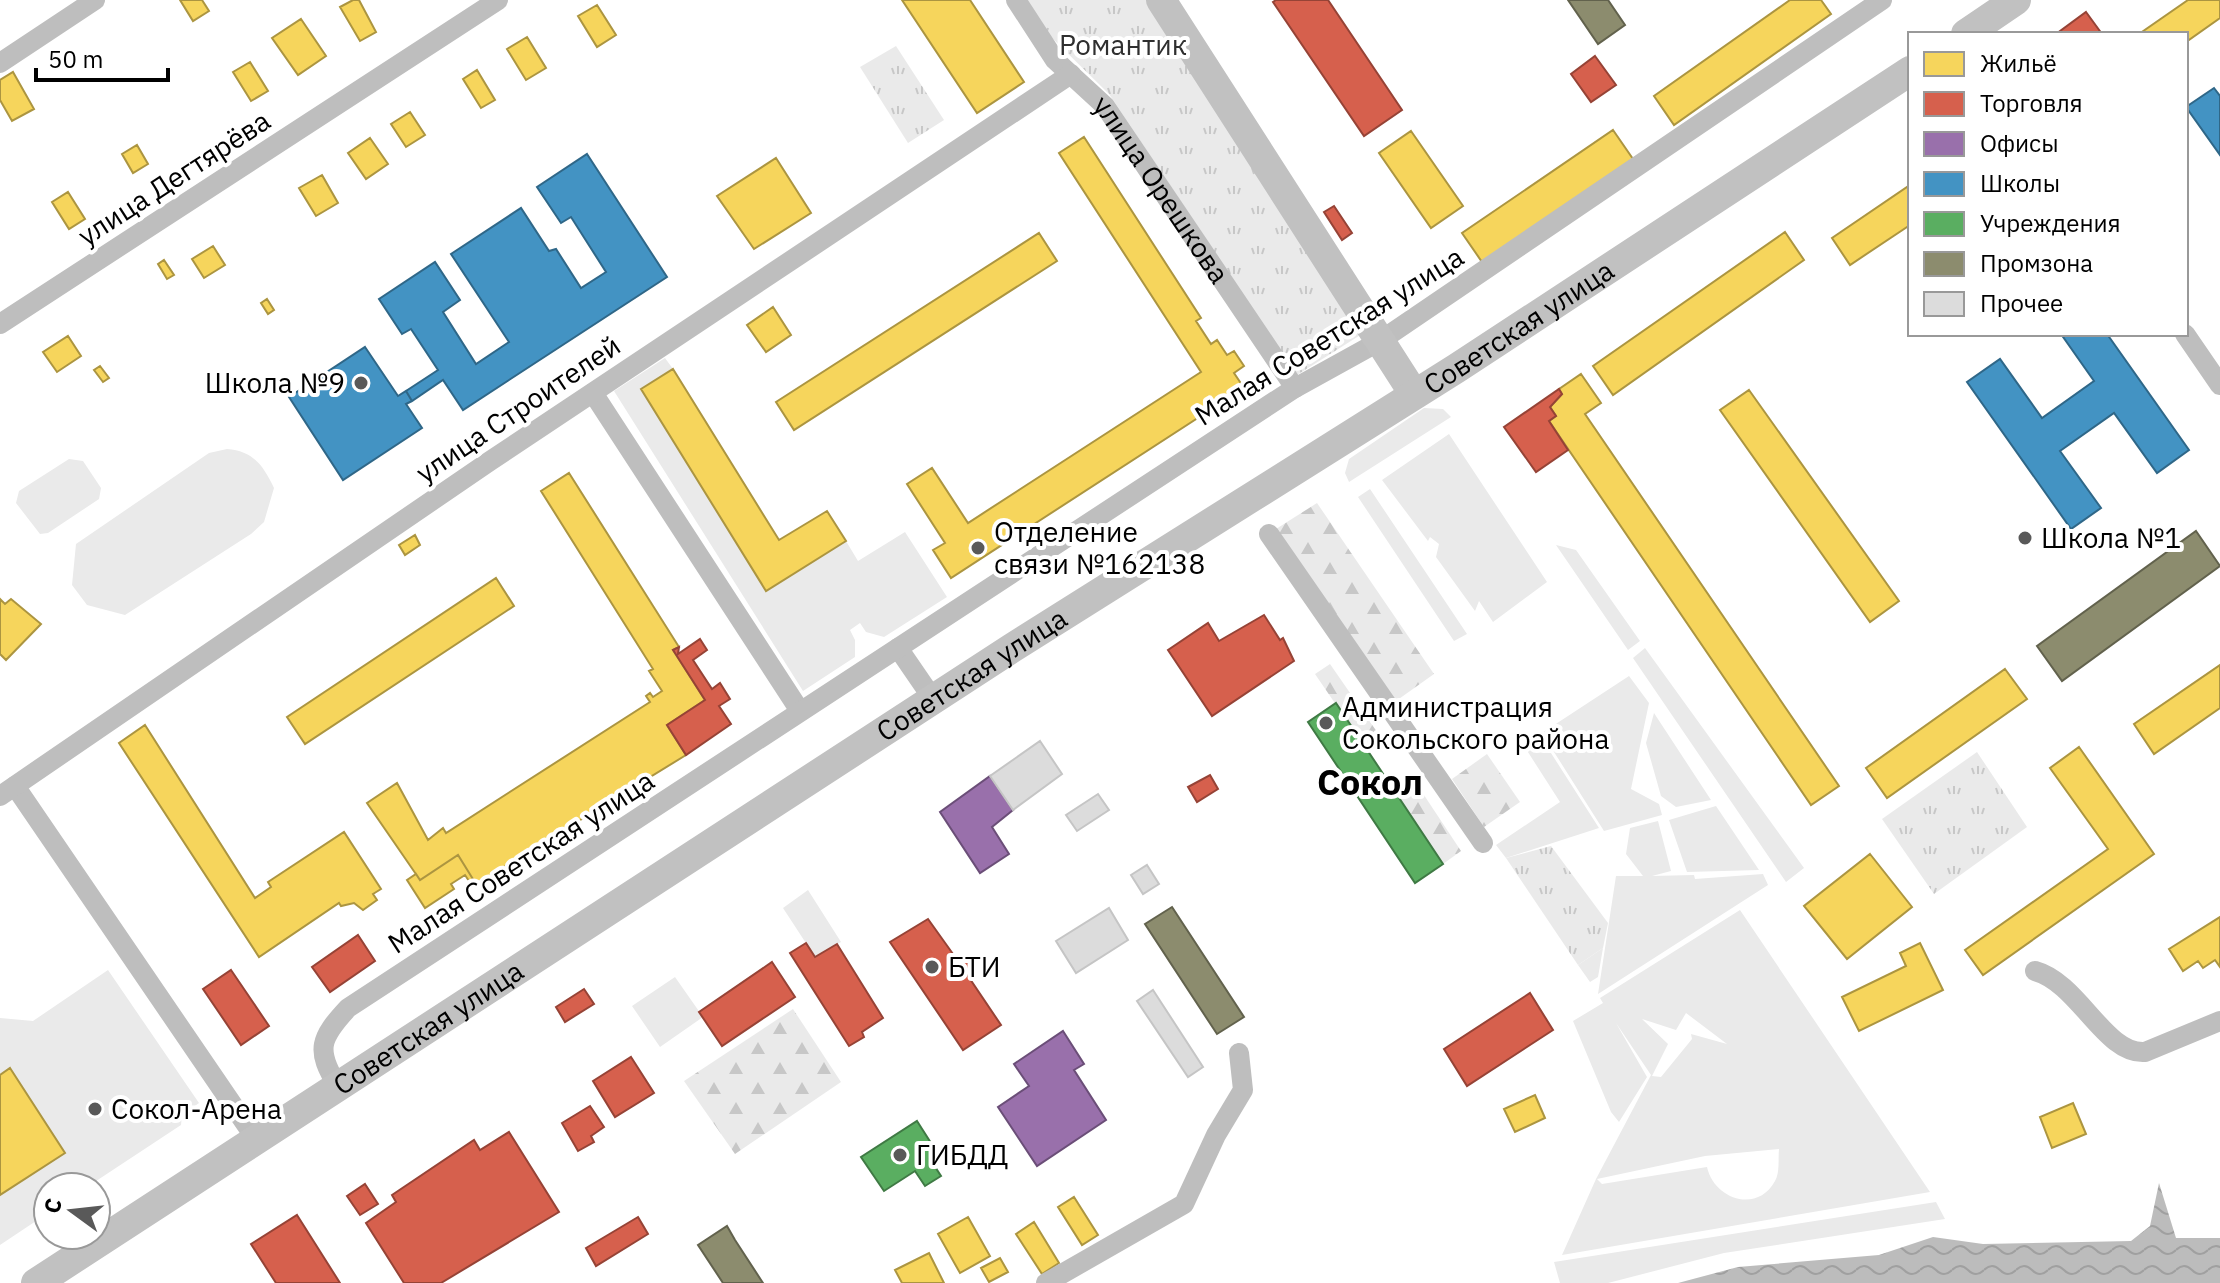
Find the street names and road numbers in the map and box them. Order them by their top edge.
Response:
street label: улица Орешкова [1086,86,1238,290]
street label: улица Дегтярёва [70,102,277,254]
street label: Малая Советская улица [1187,238,1470,433]
street label: Советская улица [1416,251,1621,402]
street label: улица Строителей [408,326,627,491]
street label: Советская улица [869,599,1074,749]
street label: Малая Советская улица [381,762,661,962]
street label: Советская улица [326,952,530,1103]

